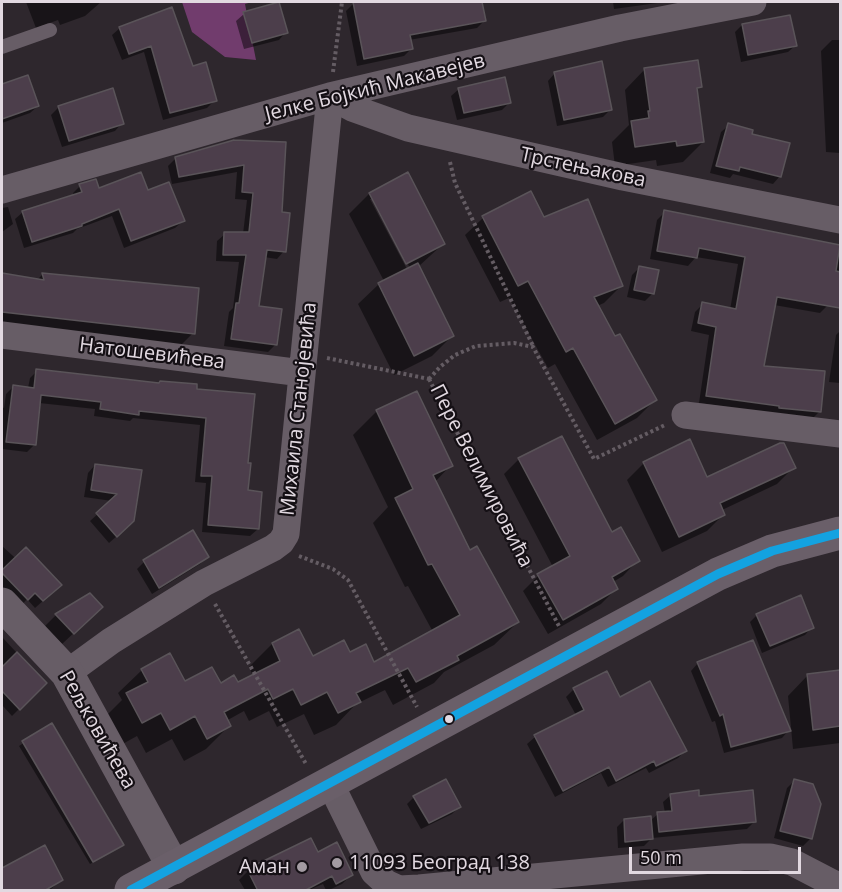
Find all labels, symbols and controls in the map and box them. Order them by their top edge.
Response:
street label: Јелке Бојкић Макавејев [263,49,487,127]
street label: Трстењакова [518,143,648,193]
street label: Михаила Станојевића [276,301,322,517]
street label: Натошевићева [78,333,226,375]
street label: Пере Велимировића [424,381,538,571]
street label: Рељковићева [53,667,141,793]
unlabelled marker [443,713,455,725]
scale bar [632,835,804,873]
text: 50 m [640,845,682,869]
place label: 11093 Београд 138 [349,851,530,875]
place label: Аман [239,855,290,879]
marker: 11093 Београд 138 [330,856,344,870]
marker: Аман [295,860,309,874]

